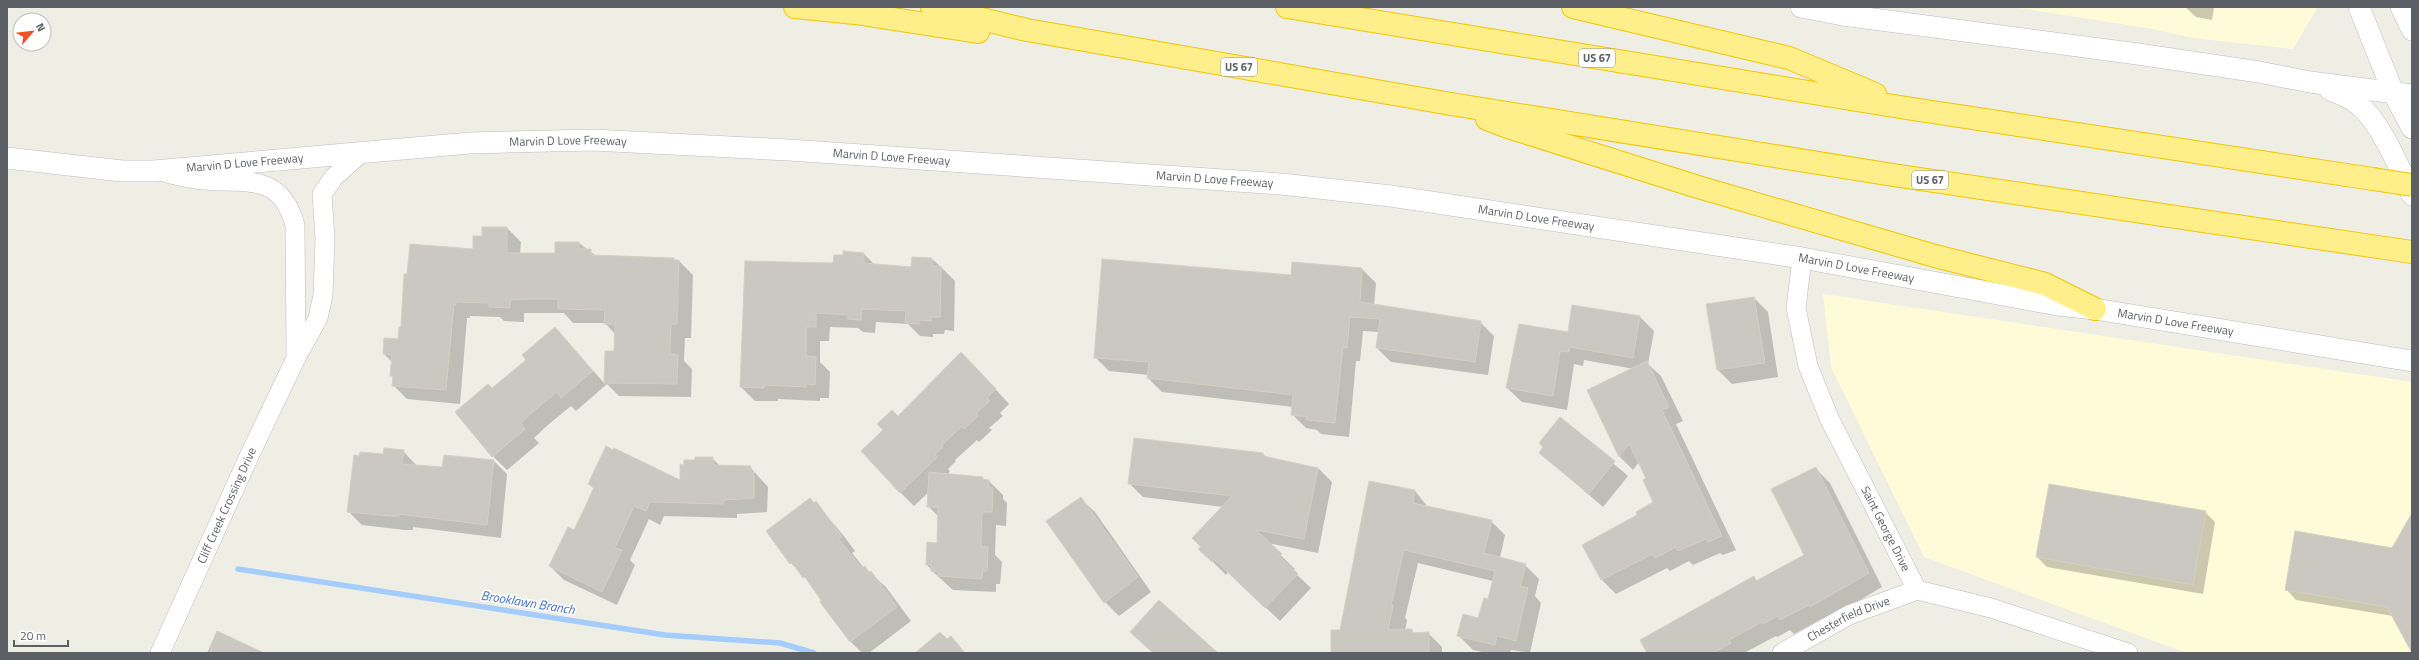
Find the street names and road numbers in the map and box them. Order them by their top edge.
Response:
road number: US 67 [1579,49,1615,67]
road number: US 67 [1221,58,1257,76]
street label: Marvin D Love Freeway [509,130,627,151]
street label: Marvin D Love Freeway [832,143,951,170]
street label: Marvin D Love Freeway [186,148,304,177]
street label: Marvin D Love Freeway [1155,165,1274,192]
road number: US 67 [1912,171,1948,189]
street label: Marvin D Love Freeway [1477,199,1596,236]
street label: Marvin D Love Freeway [1797,248,1916,287]
street label: Marvin D Love Freeway [2116,303,2235,341]
street label: Cliff Creek Crossing Drive [192,444,261,566]
street label: Saint George Drive [1856,483,1916,574]
street label: Chesterfield Drive [1803,591,1892,646]

